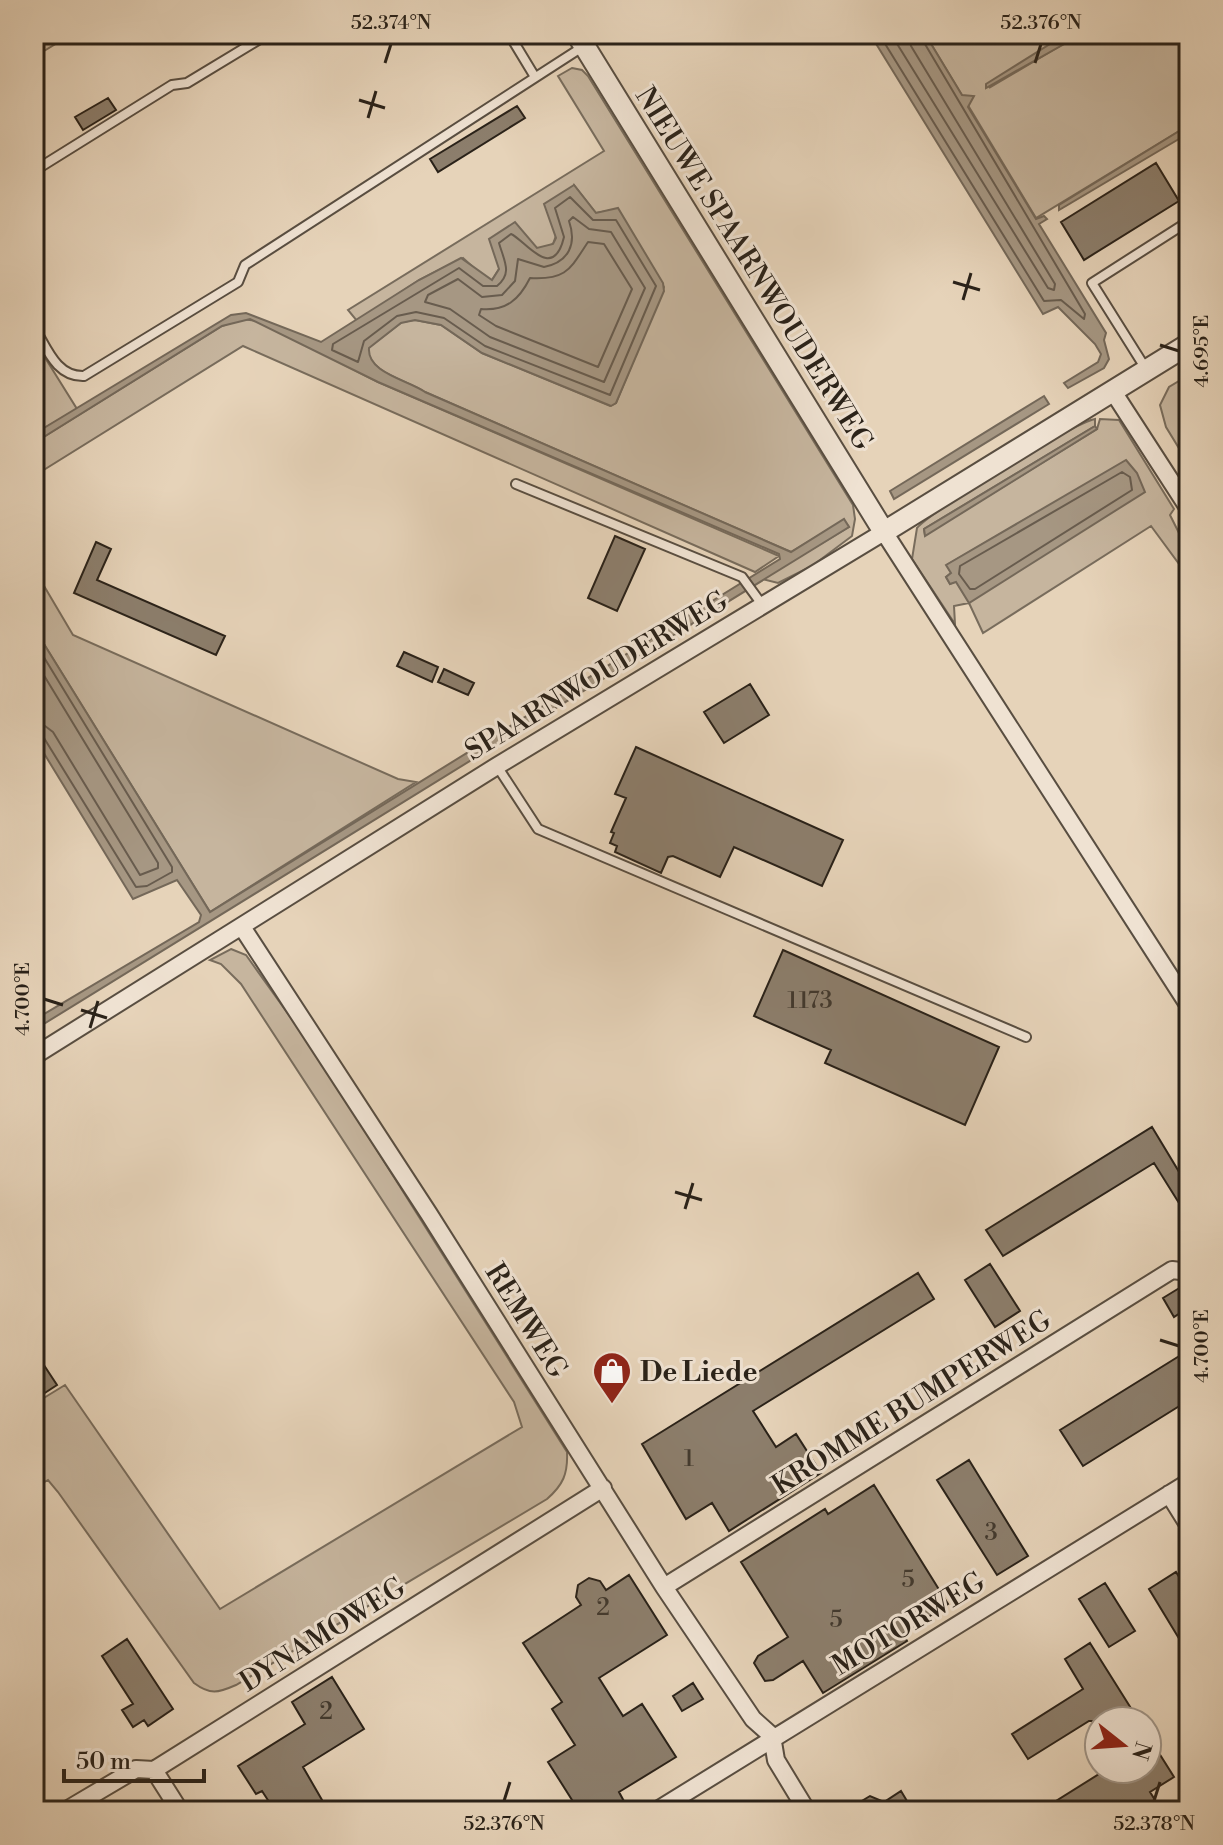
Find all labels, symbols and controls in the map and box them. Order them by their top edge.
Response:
text: 52.374°N [351,11,431,36]
text: 52.376°N [1000,11,1082,36]
street label: NIEUWE SPAARNWOUDERWEG [627,81,881,457]
text: 4.695°E [1190,315,1215,387]
street label: SPAARNWOUDERWEG [459,584,735,769]
text: 4.700°E [11,962,36,1036]
house number: 1173 [787,986,833,1016]
street label: REMWEG [477,1257,575,1385]
street label: KROMME BUMPERWEG [766,1303,1058,1504]
text: 4.700°E [1190,1309,1215,1383]
shop icon: De Liede [591,1350,633,1405]
place label: De Liede [640,1355,758,1390]
house number: 1 [684,1444,695,1474]
house number: 3 [984,1518,998,1548]
street label: MOTORWEG [826,1565,992,1684]
house number: 5 [901,1565,915,1595]
street label: DYNAMOWEG [233,1570,413,1700]
house number: 2 [596,1593,610,1623]
house number: 5 [829,1605,843,1635]
house number: 2 [319,1697,333,1727]
north arrow [1083,1705,1163,1785]
scale bar [64,1733,204,1783]
text: N [1125,1738,1156,1763]
text: 50 m [76,1747,131,1777]
text: 52.376°N [463,1812,545,1837]
text: 52.378°N [1113,1812,1195,1837]

